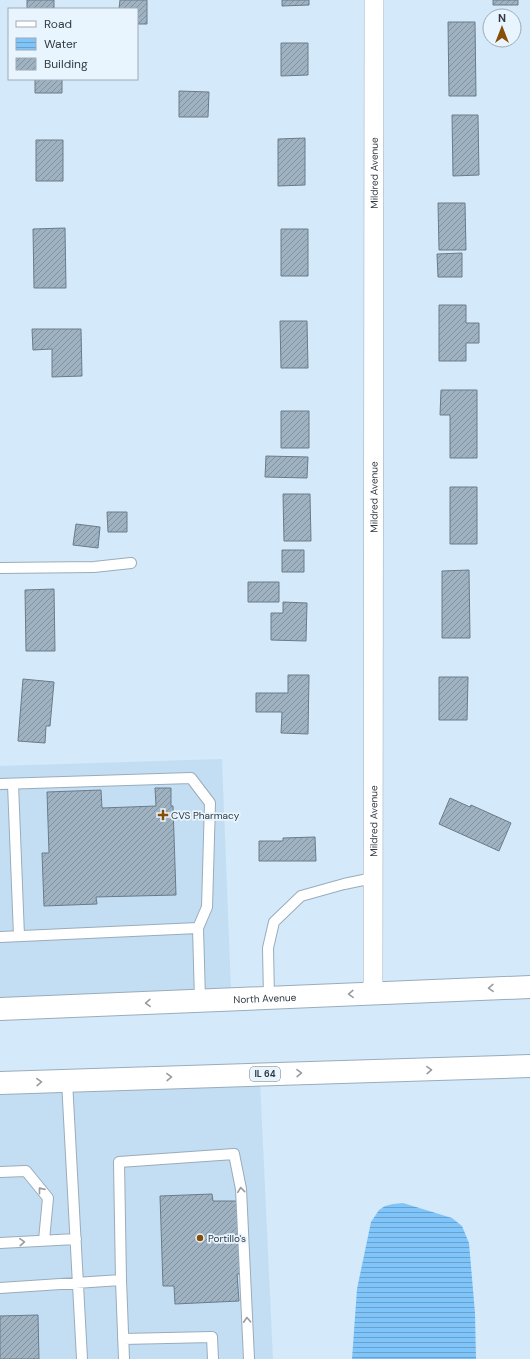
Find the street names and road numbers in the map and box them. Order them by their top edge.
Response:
street label: Mildred Avenue [368,137,381,209]
street label: Mildred Avenue [367,461,381,533]
street label: Mildred Avenue [367,785,380,857]
street label: North Avenue [233,991,297,1006]
road number: IL 64 [250,1067,280,1081]

